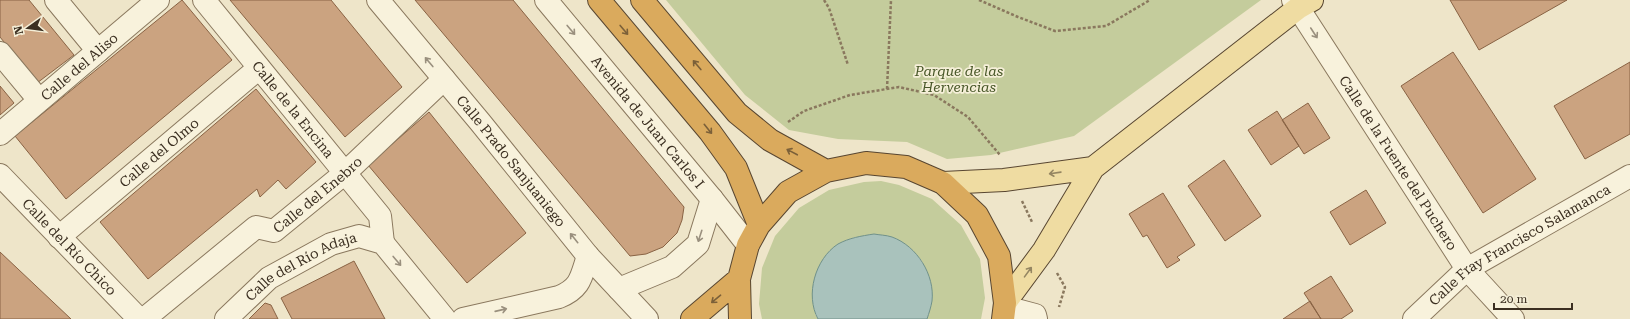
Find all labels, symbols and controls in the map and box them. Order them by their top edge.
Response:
north arrow [8,8,48,48]
text: N [11,24,26,36]
one-way arrow [619,24,628,35]
one-way arrow [567,25,576,35]
one-way arrow [1311,27,1319,39]
street label: Calle del Aliso [38,30,121,104]
street label: Avenida de Juan Carlos I [588,53,708,191]
one-way arrow [425,57,434,67]
street label: Calle de la Encina [249,58,337,161]
one-way arrow [693,60,702,70]
park label: Parque de las Hervencias [914,63,1004,95]
street label: Calle de la Fuente del Puchero [1336,73,1461,253]
street label: Calle Prado Sanjuaniego [453,92,569,230]
street label: Calle del Olmo [116,114,202,190]
one-way arrow [703,124,712,135]
one-way arrow [786,148,798,155]
street label: Calle del Enebro [270,153,365,236]
one-way arrow [1048,169,1061,177]
street label: Calle Fray Francisco Salamanca [1426,181,1613,309]
street label: Calle del Río Chico [19,195,120,299]
street label: Calle del Río Adaja [242,229,359,304]
one-way arrow [696,230,704,242]
one-way arrow [570,233,578,244]
one-way arrow [393,256,402,266]
one-way arrow [1024,266,1032,277]
scale bar [1494,285,1572,311]
text: 20 m [1500,292,1527,306]
one-way arrow [710,294,721,303]
one-way arrow [494,306,507,314]

